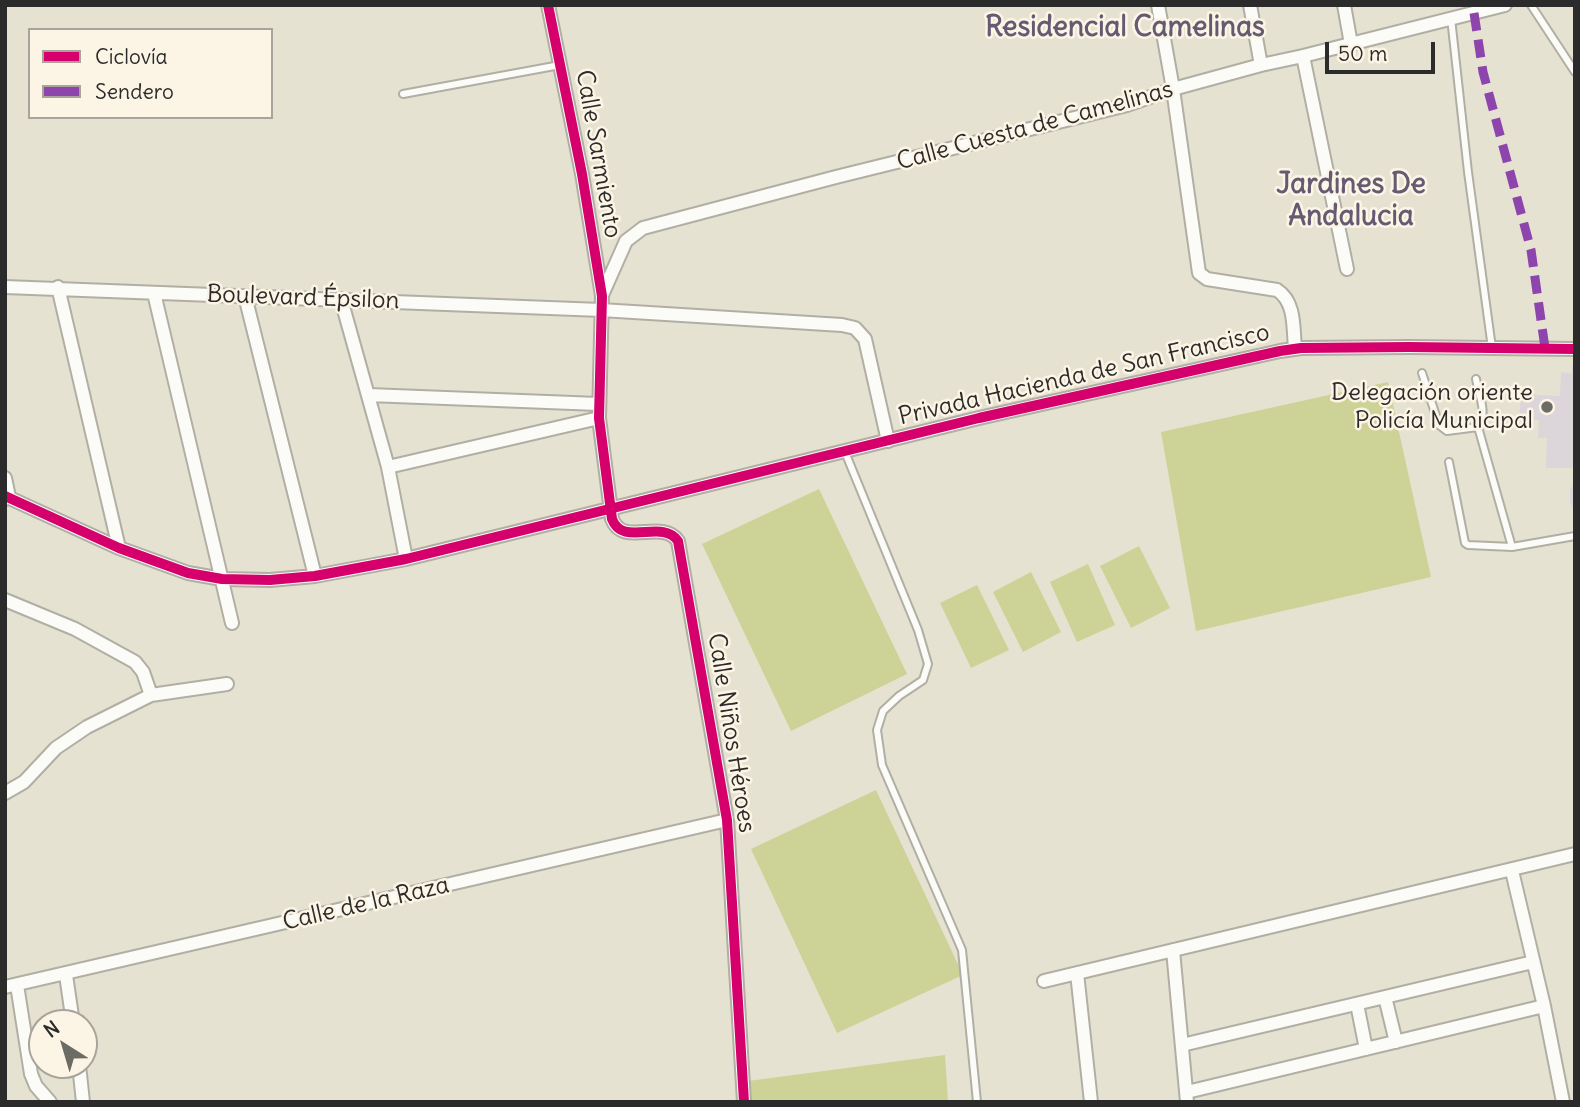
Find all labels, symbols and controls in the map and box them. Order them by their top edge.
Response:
district label: Residencial Camelinas [985,11,1265,45]
legend [28,28,273,119]
scale bar [1328,28,1438,72]
text: 50 m [1338,40,1387,67]
text: Ciclovía [95,43,168,70]
street label: Calle Sarmiento [569,68,627,240]
street label: Calle Cuesta de Camelinas [894,75,1176,177]
text: Sendero [95,78,174,105]
district label: Jardines De Andalucia [1276,168,1426,234]
street label: Boulevard Épsilon [206,280,400,316]
street label: Privada Hacienda de San Francisco [896,318,1272,432]
place label: Delegación oriente Policía Municipal [1331,379,1533,435]
marker: Delegación oriente Policía Municipal [1539,399,1555,415]
street label: Calle Niños Héroes [701,631,761,835]
street label: Calle de la Raza [280,871,452,937]
north arrow [28,1009,98,1079]
text: N [39,1015,64,1042]

